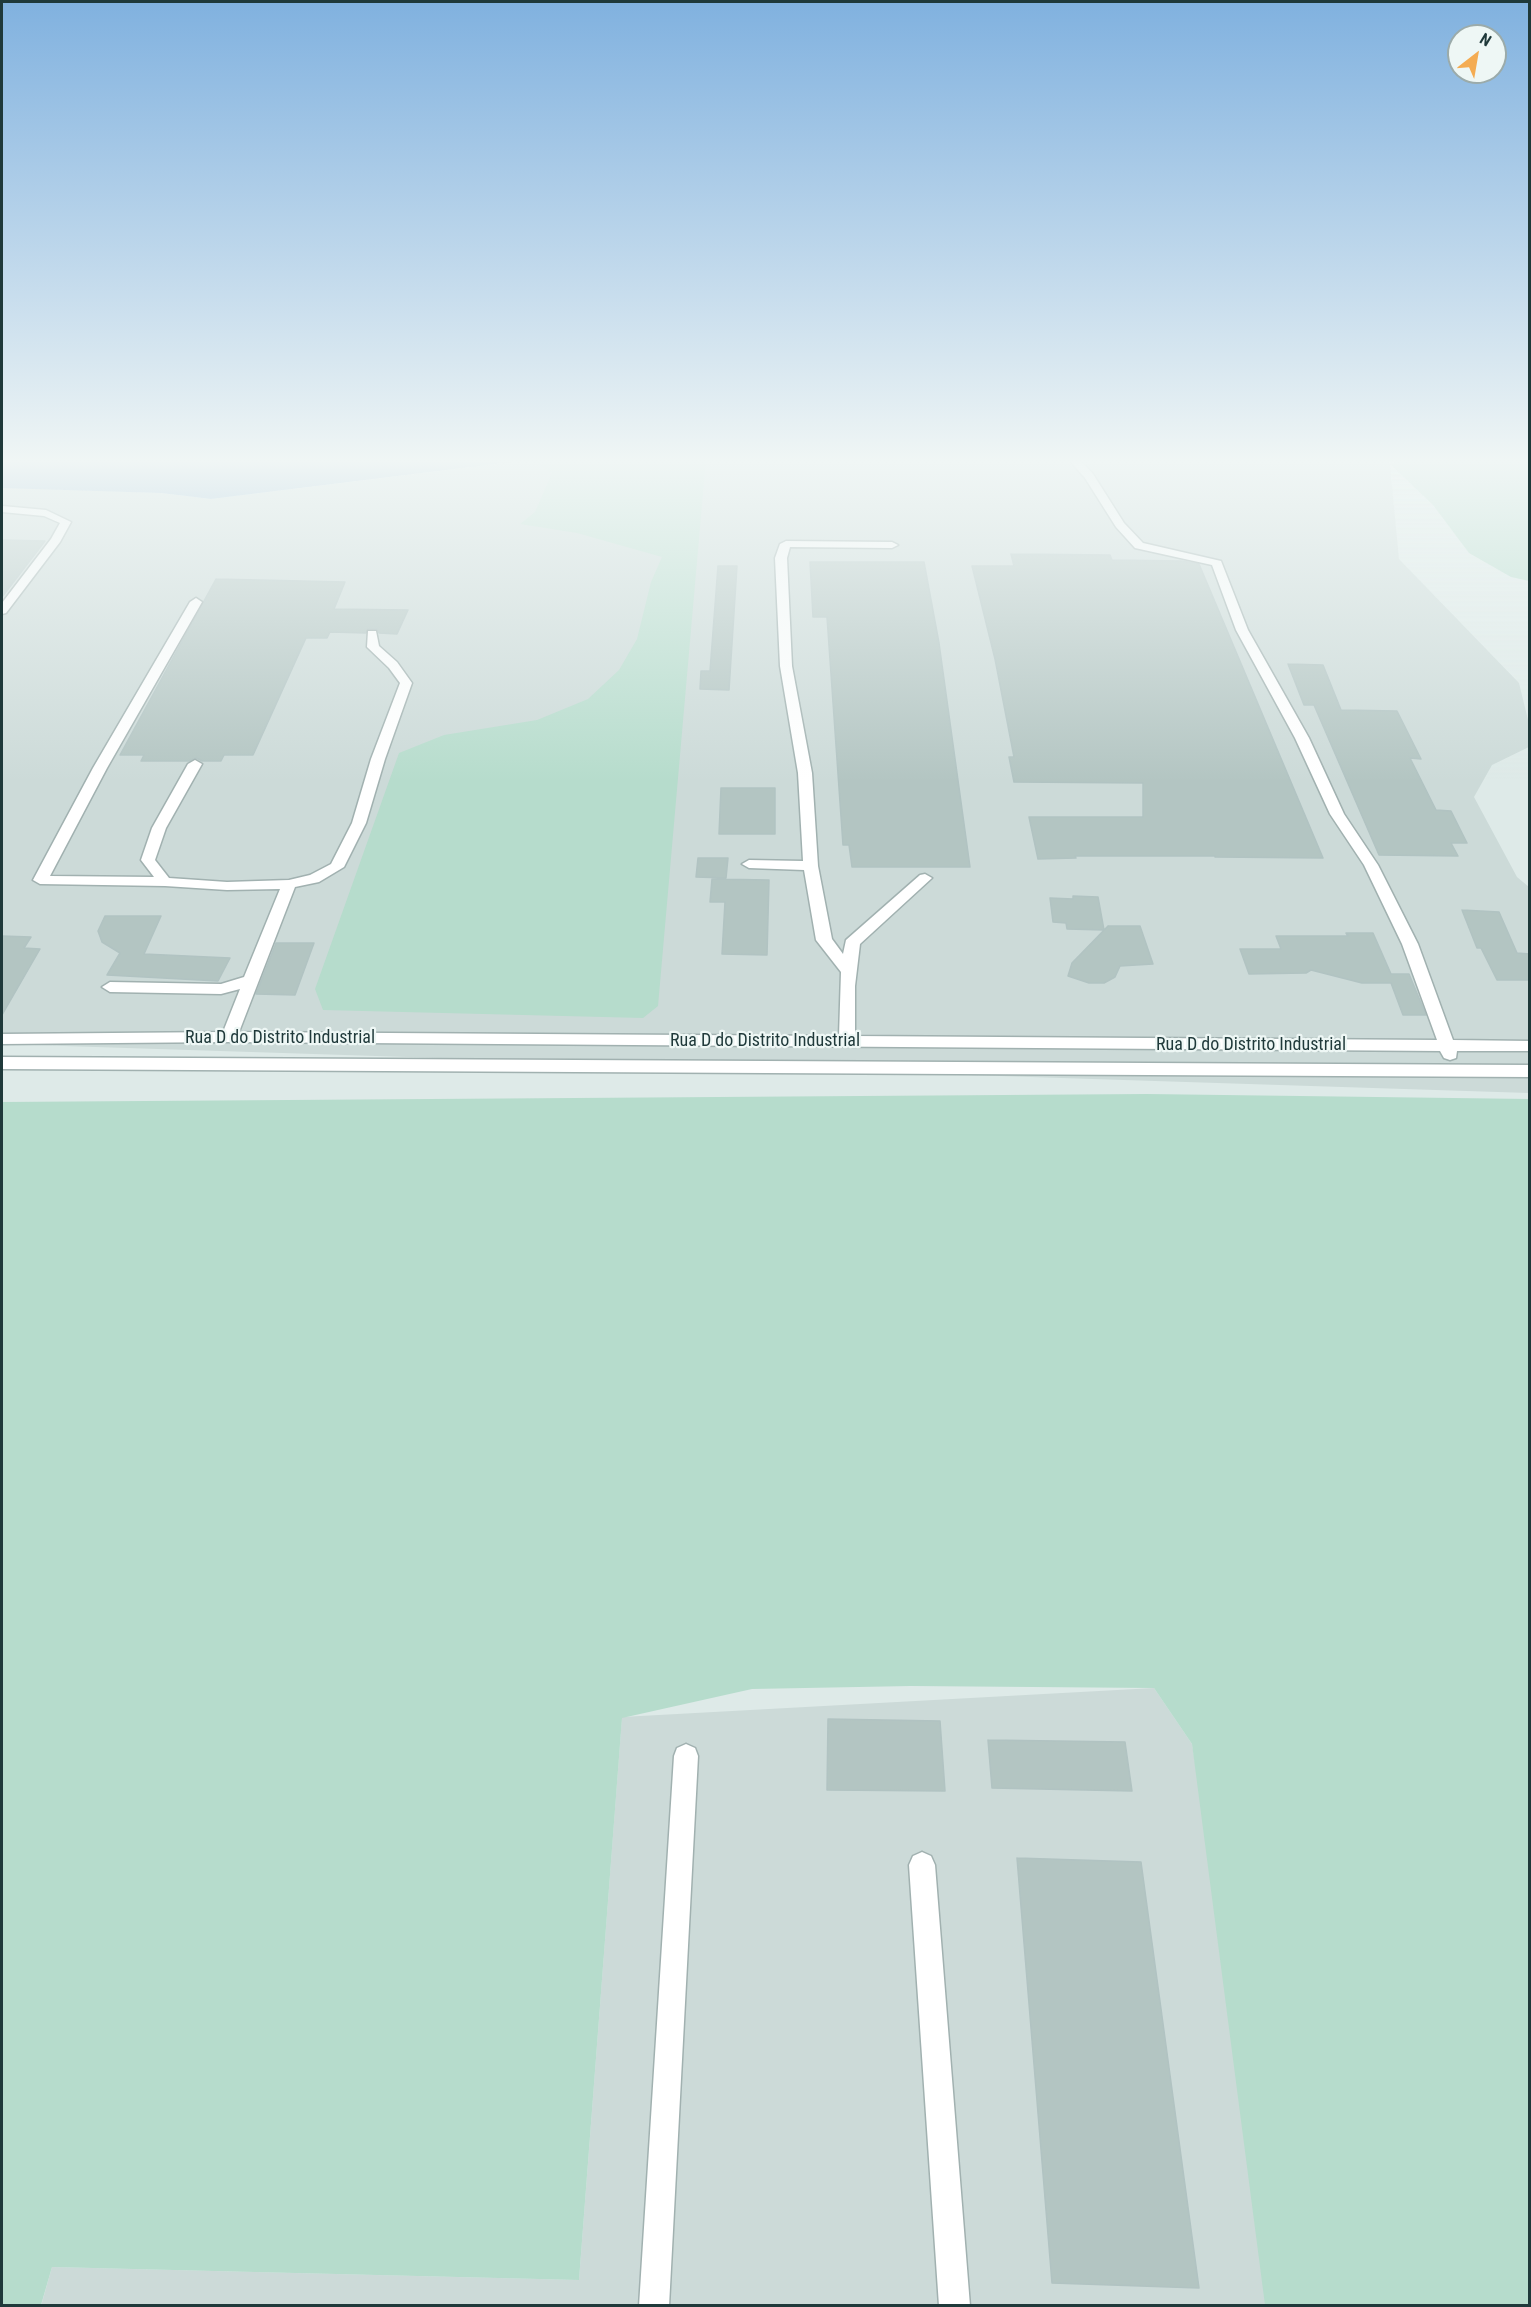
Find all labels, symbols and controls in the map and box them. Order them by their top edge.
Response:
north arrow [1447,24,1507,84]
text: N [1476,29,1495,51]
street label: Rua D do Distrito Industrial [185,1027,375,1049]
street label: Rua D do Distrito Industrial [670,1030,860,1052]
street label: Rua D do Distrito Industrial [1156,1034,1346,1056]

